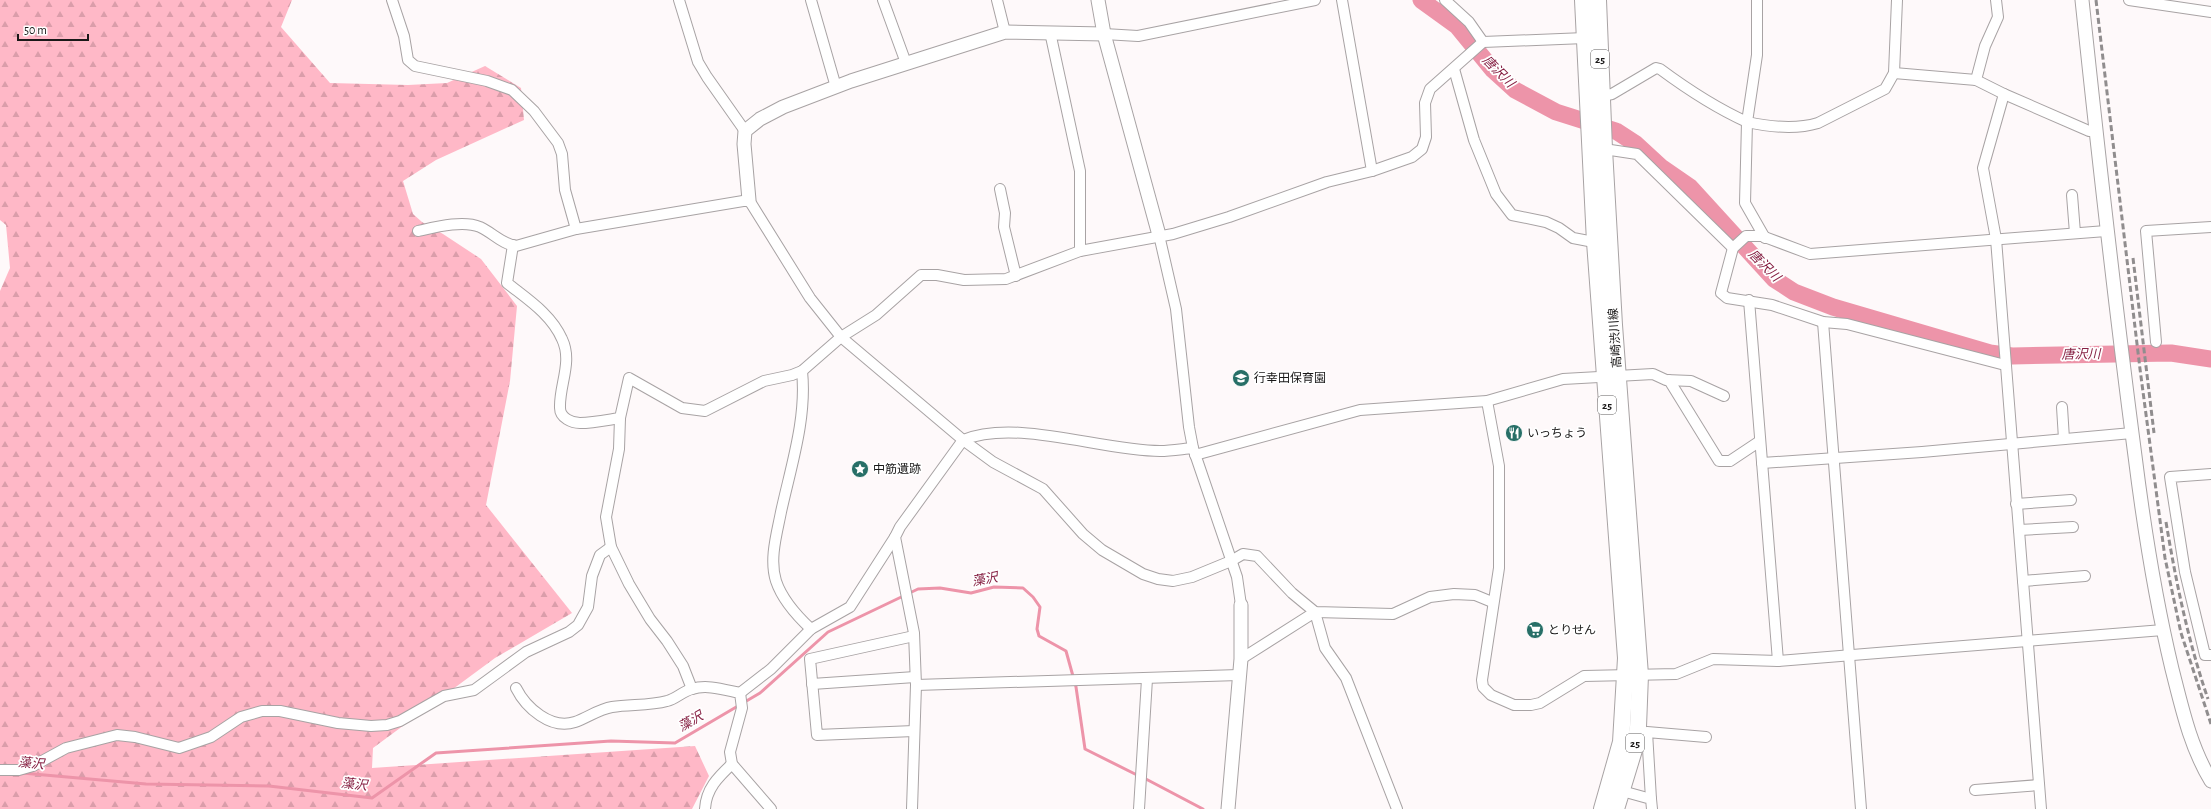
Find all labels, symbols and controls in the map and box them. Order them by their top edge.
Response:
scale bar [18,16,88,42]
text: 50 m [24,24,47,36]
road number: 25 [1591,50,1609,68]
water label: 唐沢川 [1480,53,1519,92]
water label: 唐沢川 [1746,247,1785,286]
street label: 高崎渋川線 [1606,308,1623,368]
water label: 唐沢川 [2061,347,2103,362]
school or university icon: 行幸田保育園 [1231,368,1251,388]
place label: 行幸田保育園 [1254,371,1326,384]
road number: 25 [1598,396,1616,414]
restaurant icon: いっちょう [1504,423,1524,443]
place label: いっちょう [1527,426,1587,439]
place icon: 中筋遺跡 [850,459,870,479]
place label: 中筋遺跡 [873,462,921,475]
water label: 藻沢 [971,570,1001,589]
supermarket icon: とりせん [1525,620,1545,640]
place label: とりせん [1548,623,1596,636]
water label: 藻沢 [676,708,707,734]
road number: 25 [1626,734,1644,752]
water label: 藻沢 [17,755,47,772]
water label: 藻沢 [340,776,370,793]

